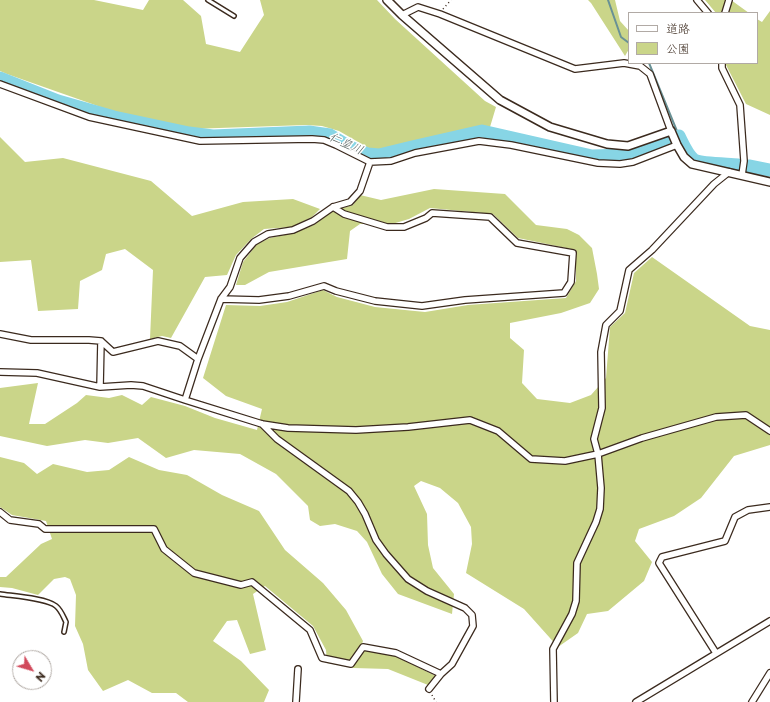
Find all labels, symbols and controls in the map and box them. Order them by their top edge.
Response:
legend [628,12,758,64]
text: 道路 [666,19,690,37]
text: 公園 [666,39,690,57]
water label: 仁皇川 [327,130,365,158]
north arrow [12,650,52,690]
text: N [32,668,50,686]

